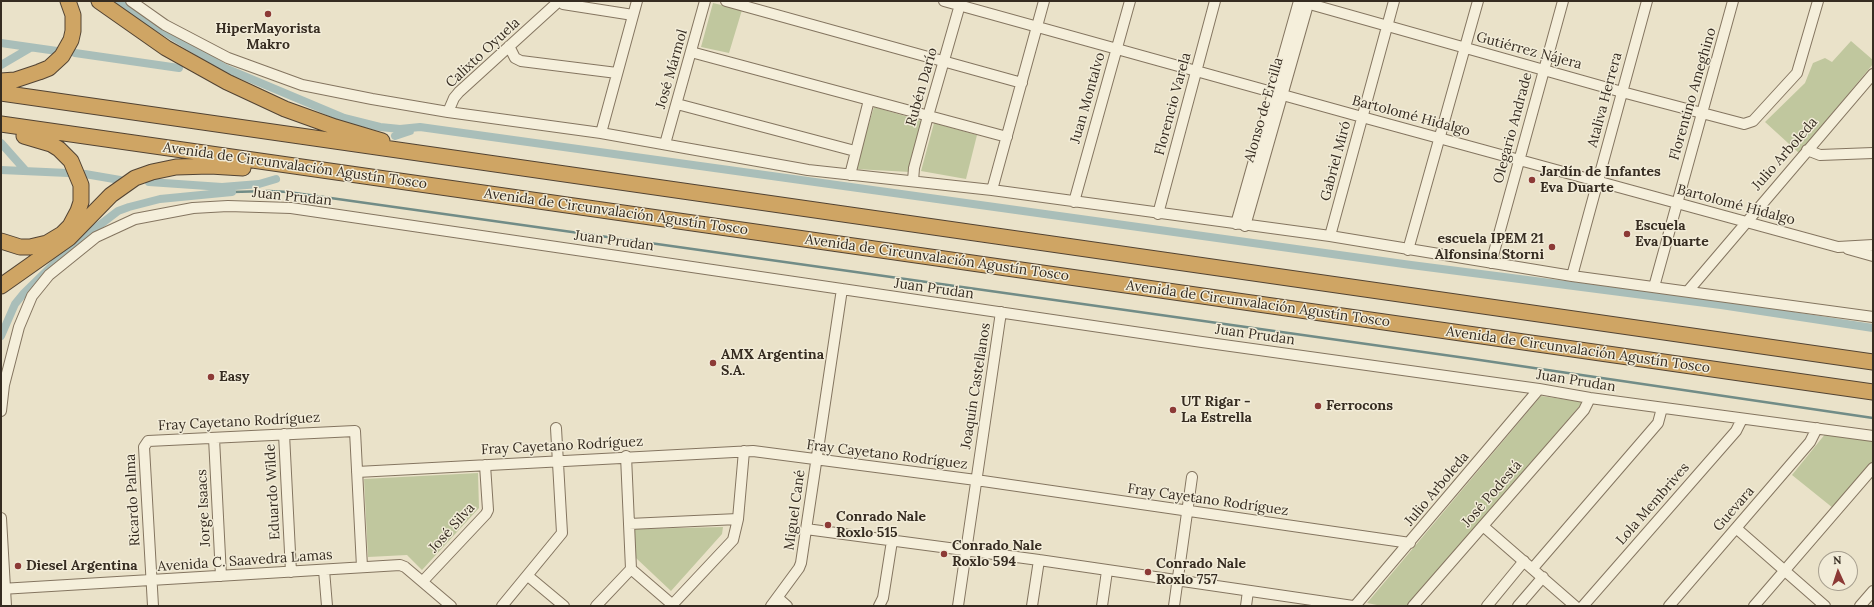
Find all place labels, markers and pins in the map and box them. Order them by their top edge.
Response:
marker: HiperMayorista Makro [263,9,273,19]
place label: HiperMayorista Makro [215,21,321,54]
place label: Jardín de Infantes Eva Duarte [1540,164,1661,196]
marker: Jardín de Infantes Eva Duarte [1527,175,1537,185]
place label: Escuela Eva Duarte [1635,218,1709,250]
marker: Escuela Eva Duarte [1622,229,1632,239]
place label: escuela IPEM 21 Alfonsina Storni [1435,231,1544,264]
marker: escuela IPEM 21 Alfonsina Storni [1547,242,1557,252]
place label: AMX Argentina S.A. [721,347,824,380]
marker: AMX Argentina S.A. [708,358,718,368]
place label: Easy [219,369,250,385]
marker: Easy [206,372,216,382]
place label: UT Rigar - La Estrella [1181,394,1252,426]
place label: Ferrocons [1326,398,1393,414]
marker: Ferrocons [1313,401,1323,411]
marker: UT Rigar - La Estrella [1168,405,1178,415]
place label: Conrado Nale Roxlo 515 [836,509,926,542]
marker: Conrado Nale Roxlo 515 [823,520,833,530]
place label: Conrado Nale Roxlo 594 [952,538,1042,570]
marker: Conrado Nale Roxlo 594 [939,549,949,559]
place label: Conrado Nale Roxlo 757 [1156,556,1246,588]
place label: Diesel Argentina [26,558,138,574]
marker: Diesel Argentina [13,561,23,571]
marker: Conrado Nale Roxlo 757 [1143,567,1153,577]

